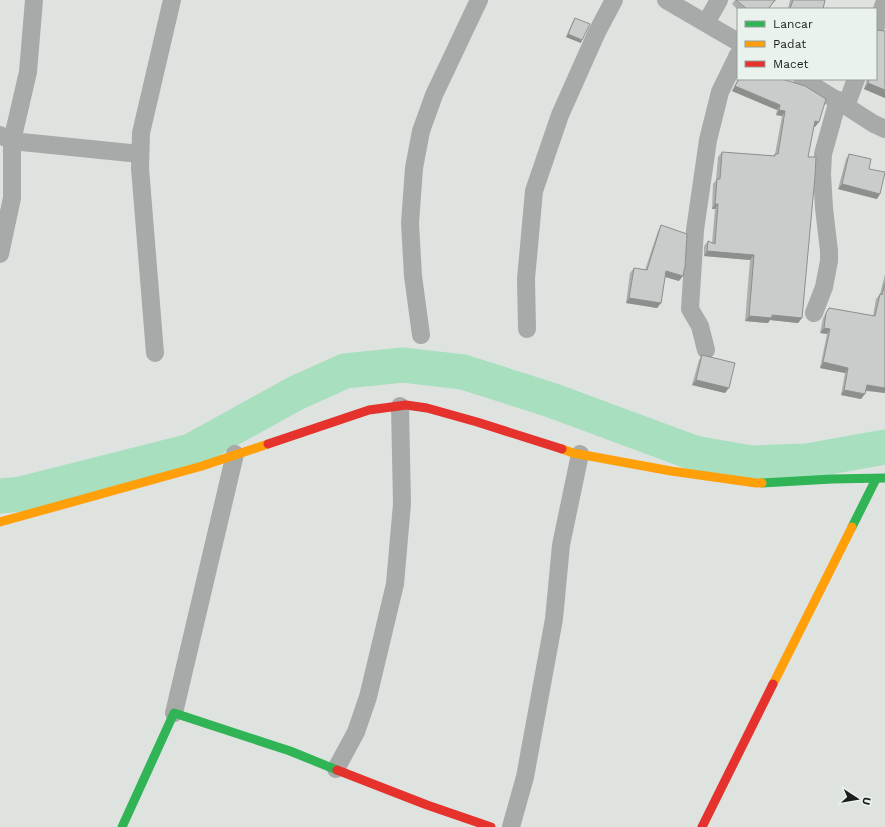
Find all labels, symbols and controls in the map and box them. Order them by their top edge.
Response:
legend [737,8,877,80]
text: Lancar [773,17,813,31]
text: Padat [773,37,806,51]
text: Macet [773,57,808,71]
north arrow [837,779,877,819]
text: U [859,796,873,806]

